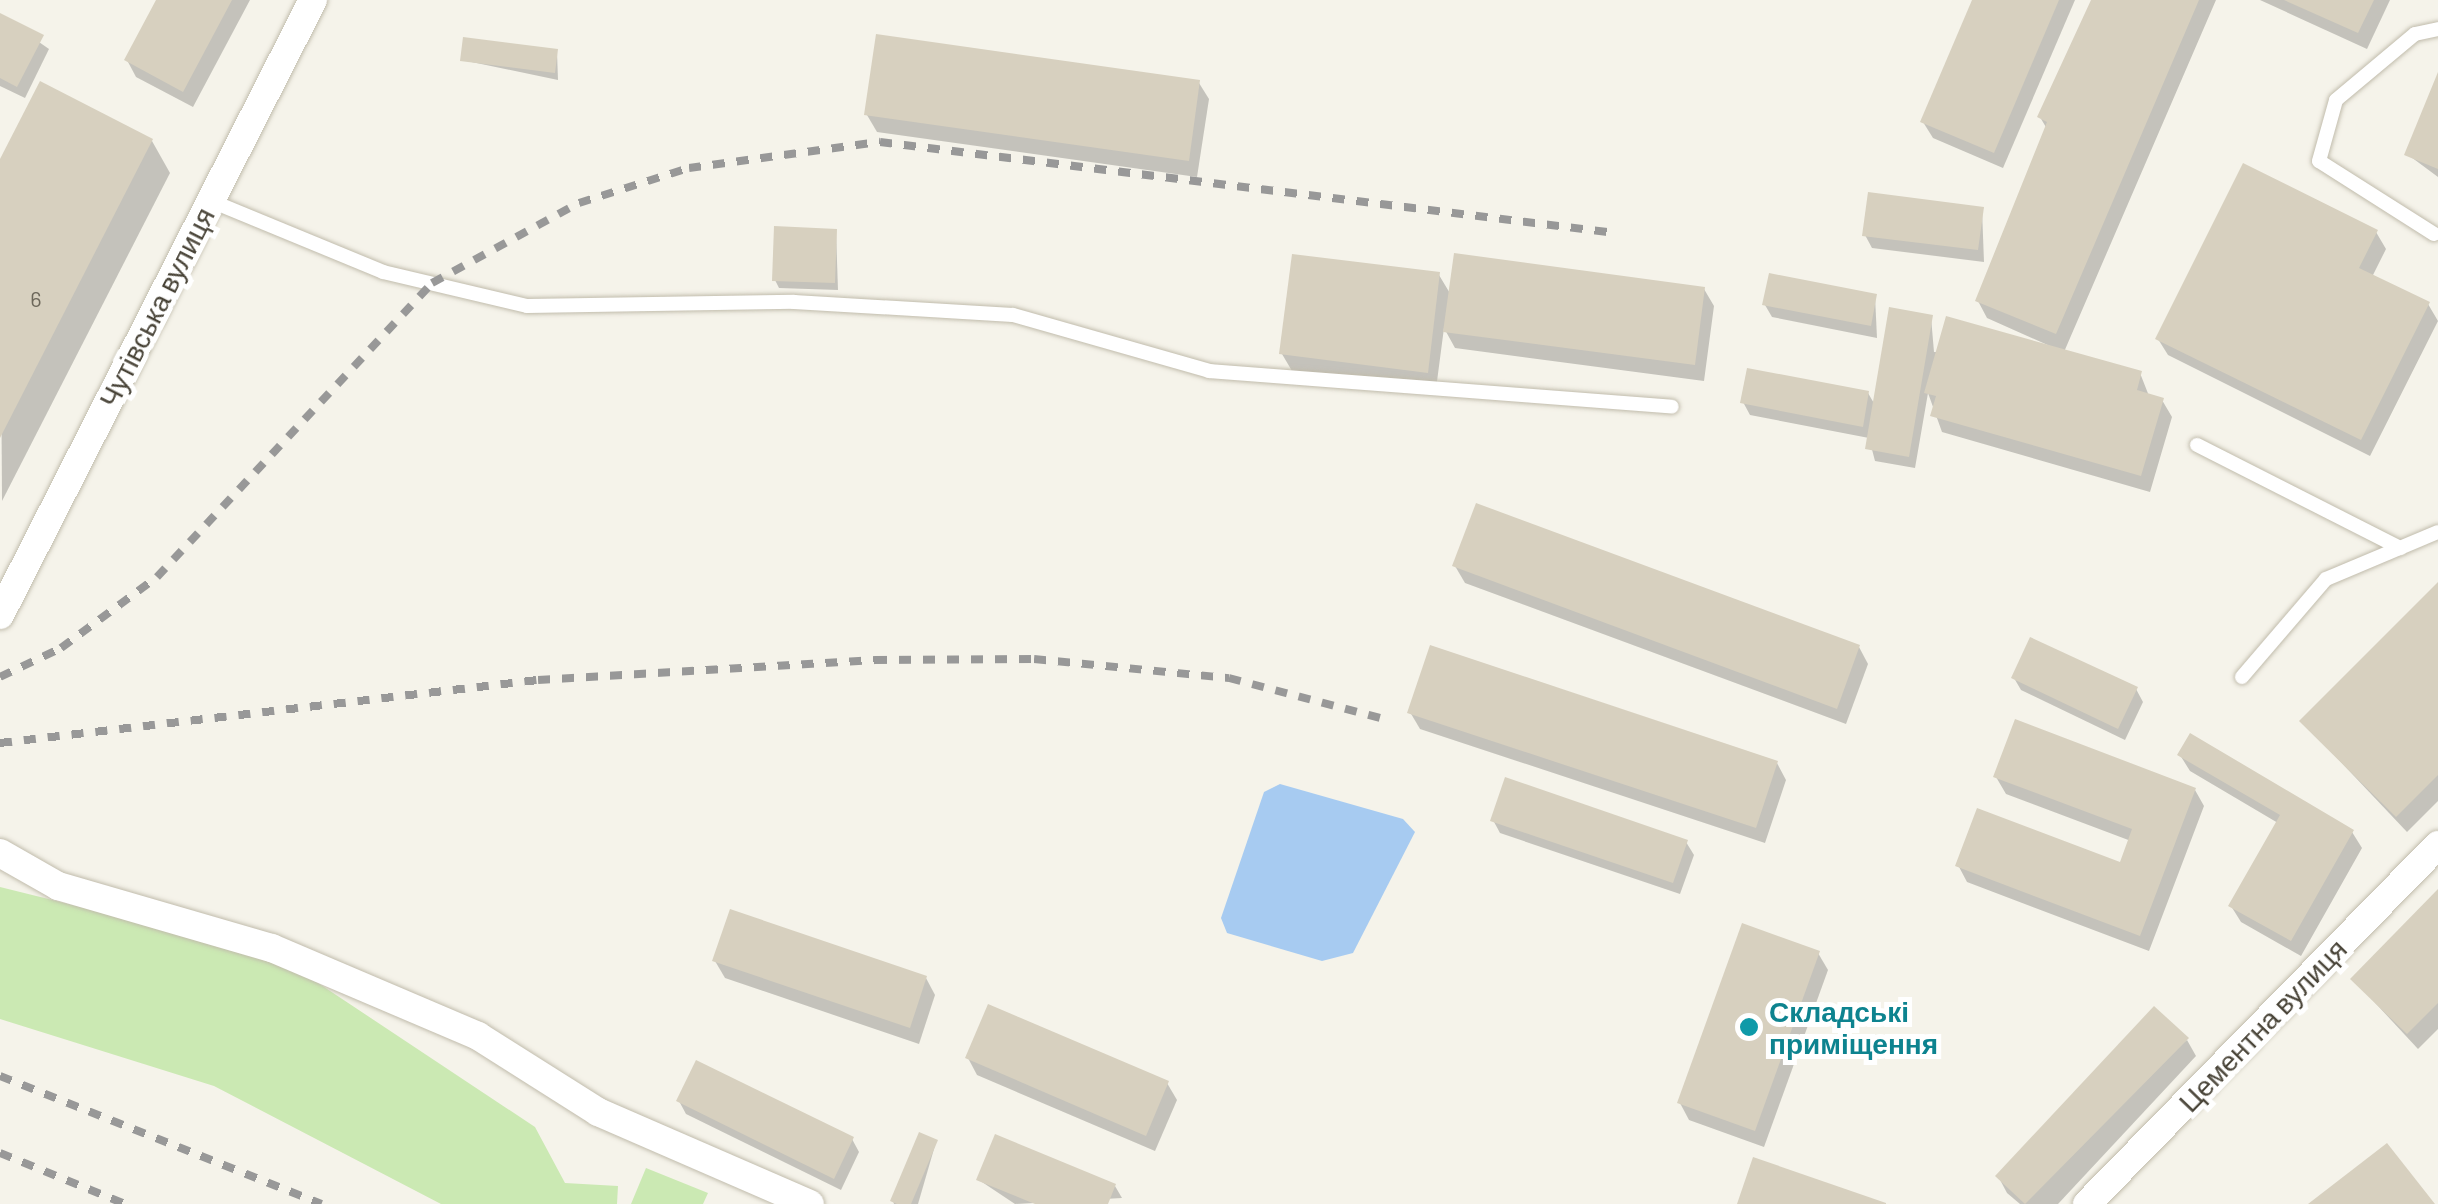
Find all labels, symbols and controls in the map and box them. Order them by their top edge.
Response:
street label: Чутівська вулиця [91,201,221,413]
house number: 6 [30,286,42,312]
street label: Цементна вулиця [2171,932,2353,1118]
place label: Складські приміщення [1769,994,1938,1060]
marker: Складські приміщення [1738,1016,1760,1038]

